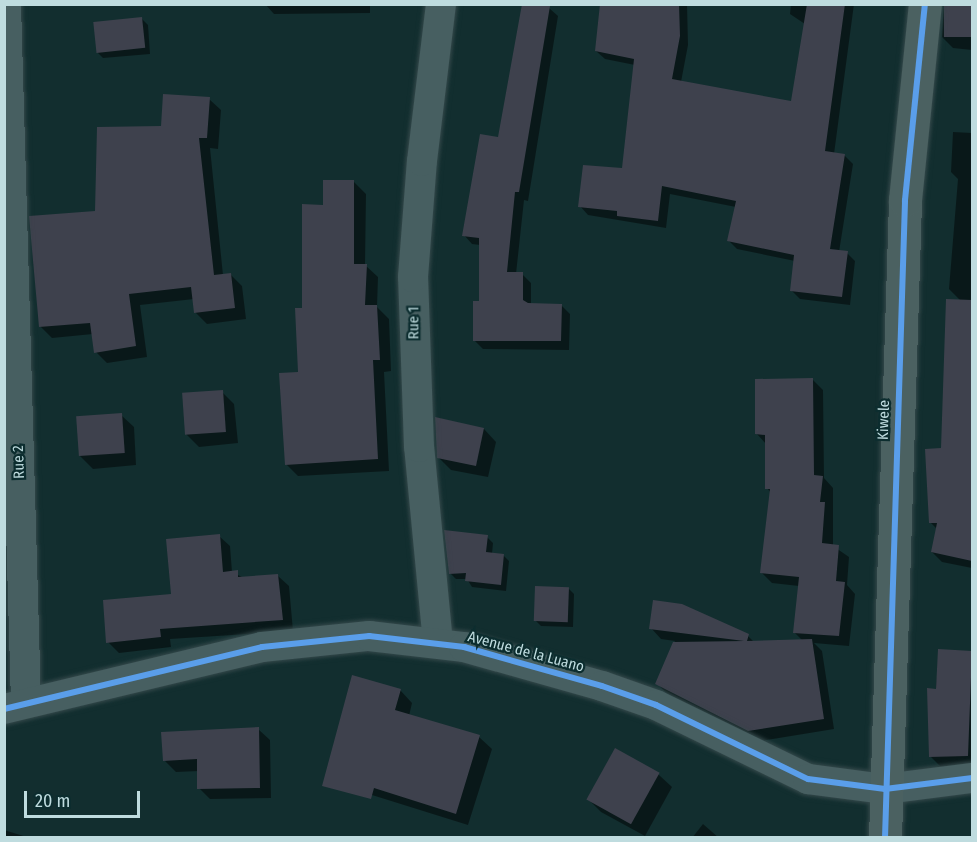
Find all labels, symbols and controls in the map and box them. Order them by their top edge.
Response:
street label: Rue 1 [405,307,423,339]
street label: Kiwele [874,400,894,440]
street label: Rue 2 [9,445,29,479]
street label: Avenue de la Luano [466,628,586,676]
scale bar [27,779,142,817]
text: 20 m [35,790,70,812]

